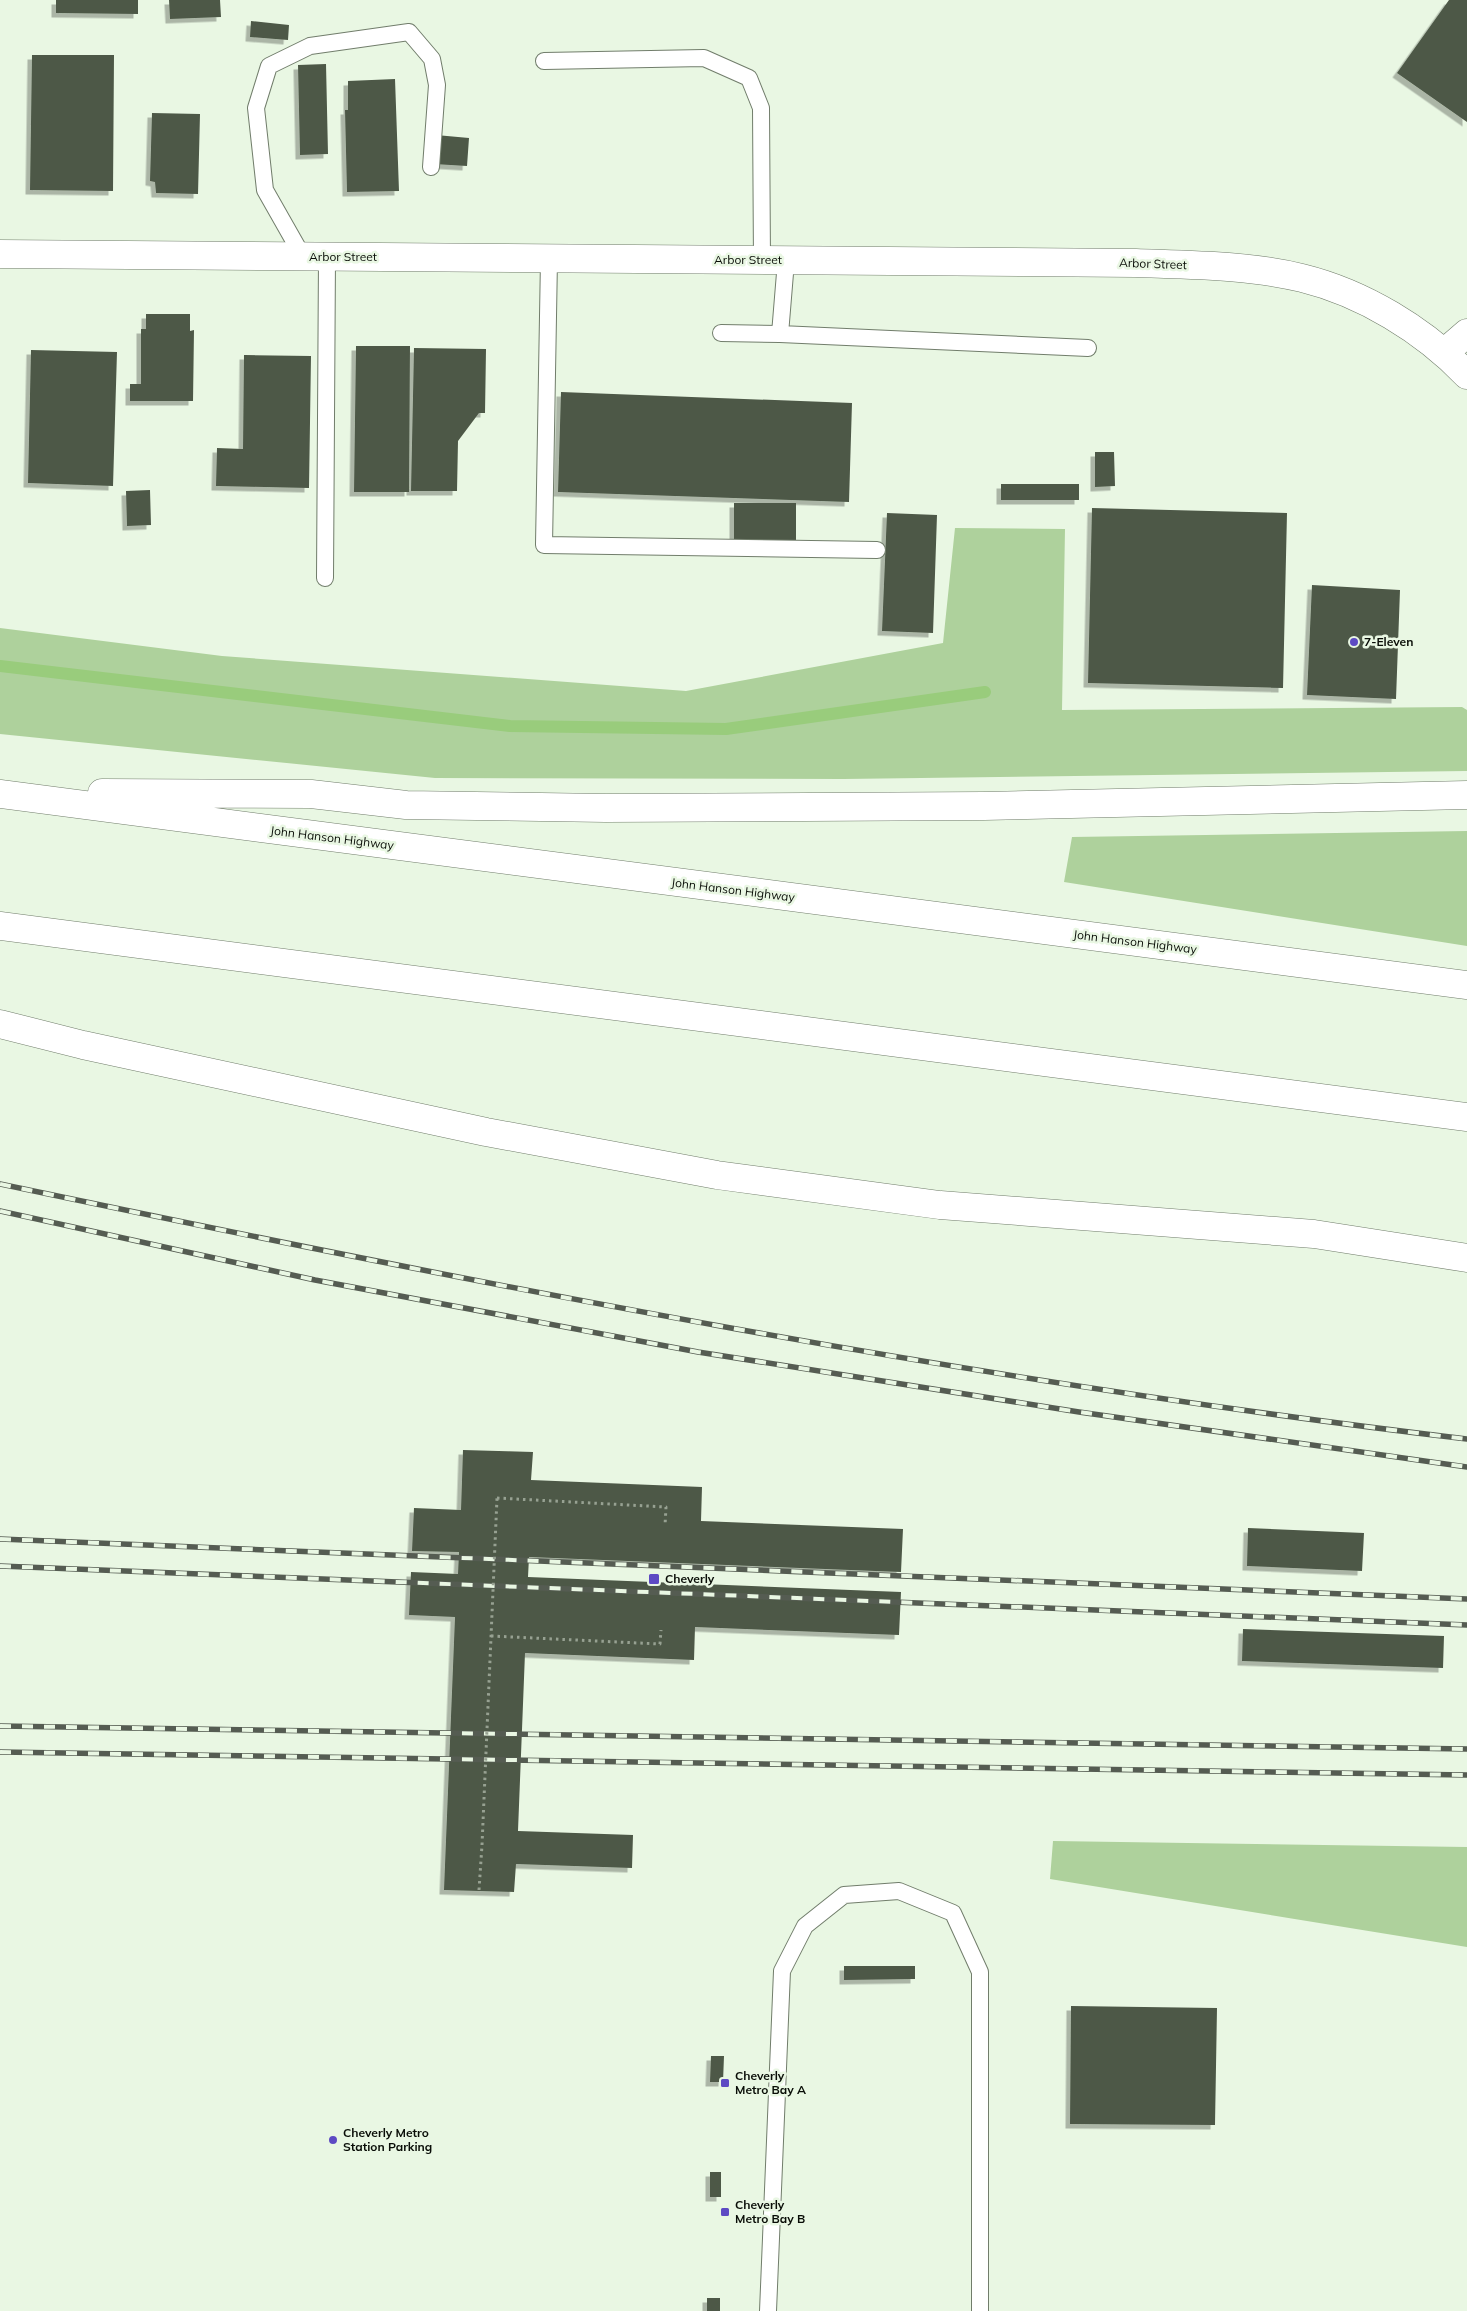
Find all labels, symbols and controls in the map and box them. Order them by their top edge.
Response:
street label: Arbor Street [309,249,377,264]
street label: Arbor Street [714,252,782,267]
street label: Arbor Street [1119,255,1187,272]
place label: 7-Eleven [1364,634,1413,649]
marker: 7-Eleven [1348,636,1360,648]
street label: John Hanson Highway [269,822,395,853]
street label: John Hanson Highway [670,874,796,905]
street label: John Hanson Highway [1072,926,1198,957]
place label: Cheverly [665,1571,715,1586]
marker: Cheverly [647,1572,661,1586]
place label: Cheverly Metro Bay A [735,2068,806,2097]
marker: Cheverly Metro Bay A [719,2077,731,2089]
place label: Cheverly Metro Station Parking [343,2125,432,2154]
marker: Cheverly Metro Station Parking [327,2134,339,2146]
place label: Cheverly Metro Bay B [735,2197,805,2226]
marker: Cheverly Metro Bay B [719,2206,731,2218]

